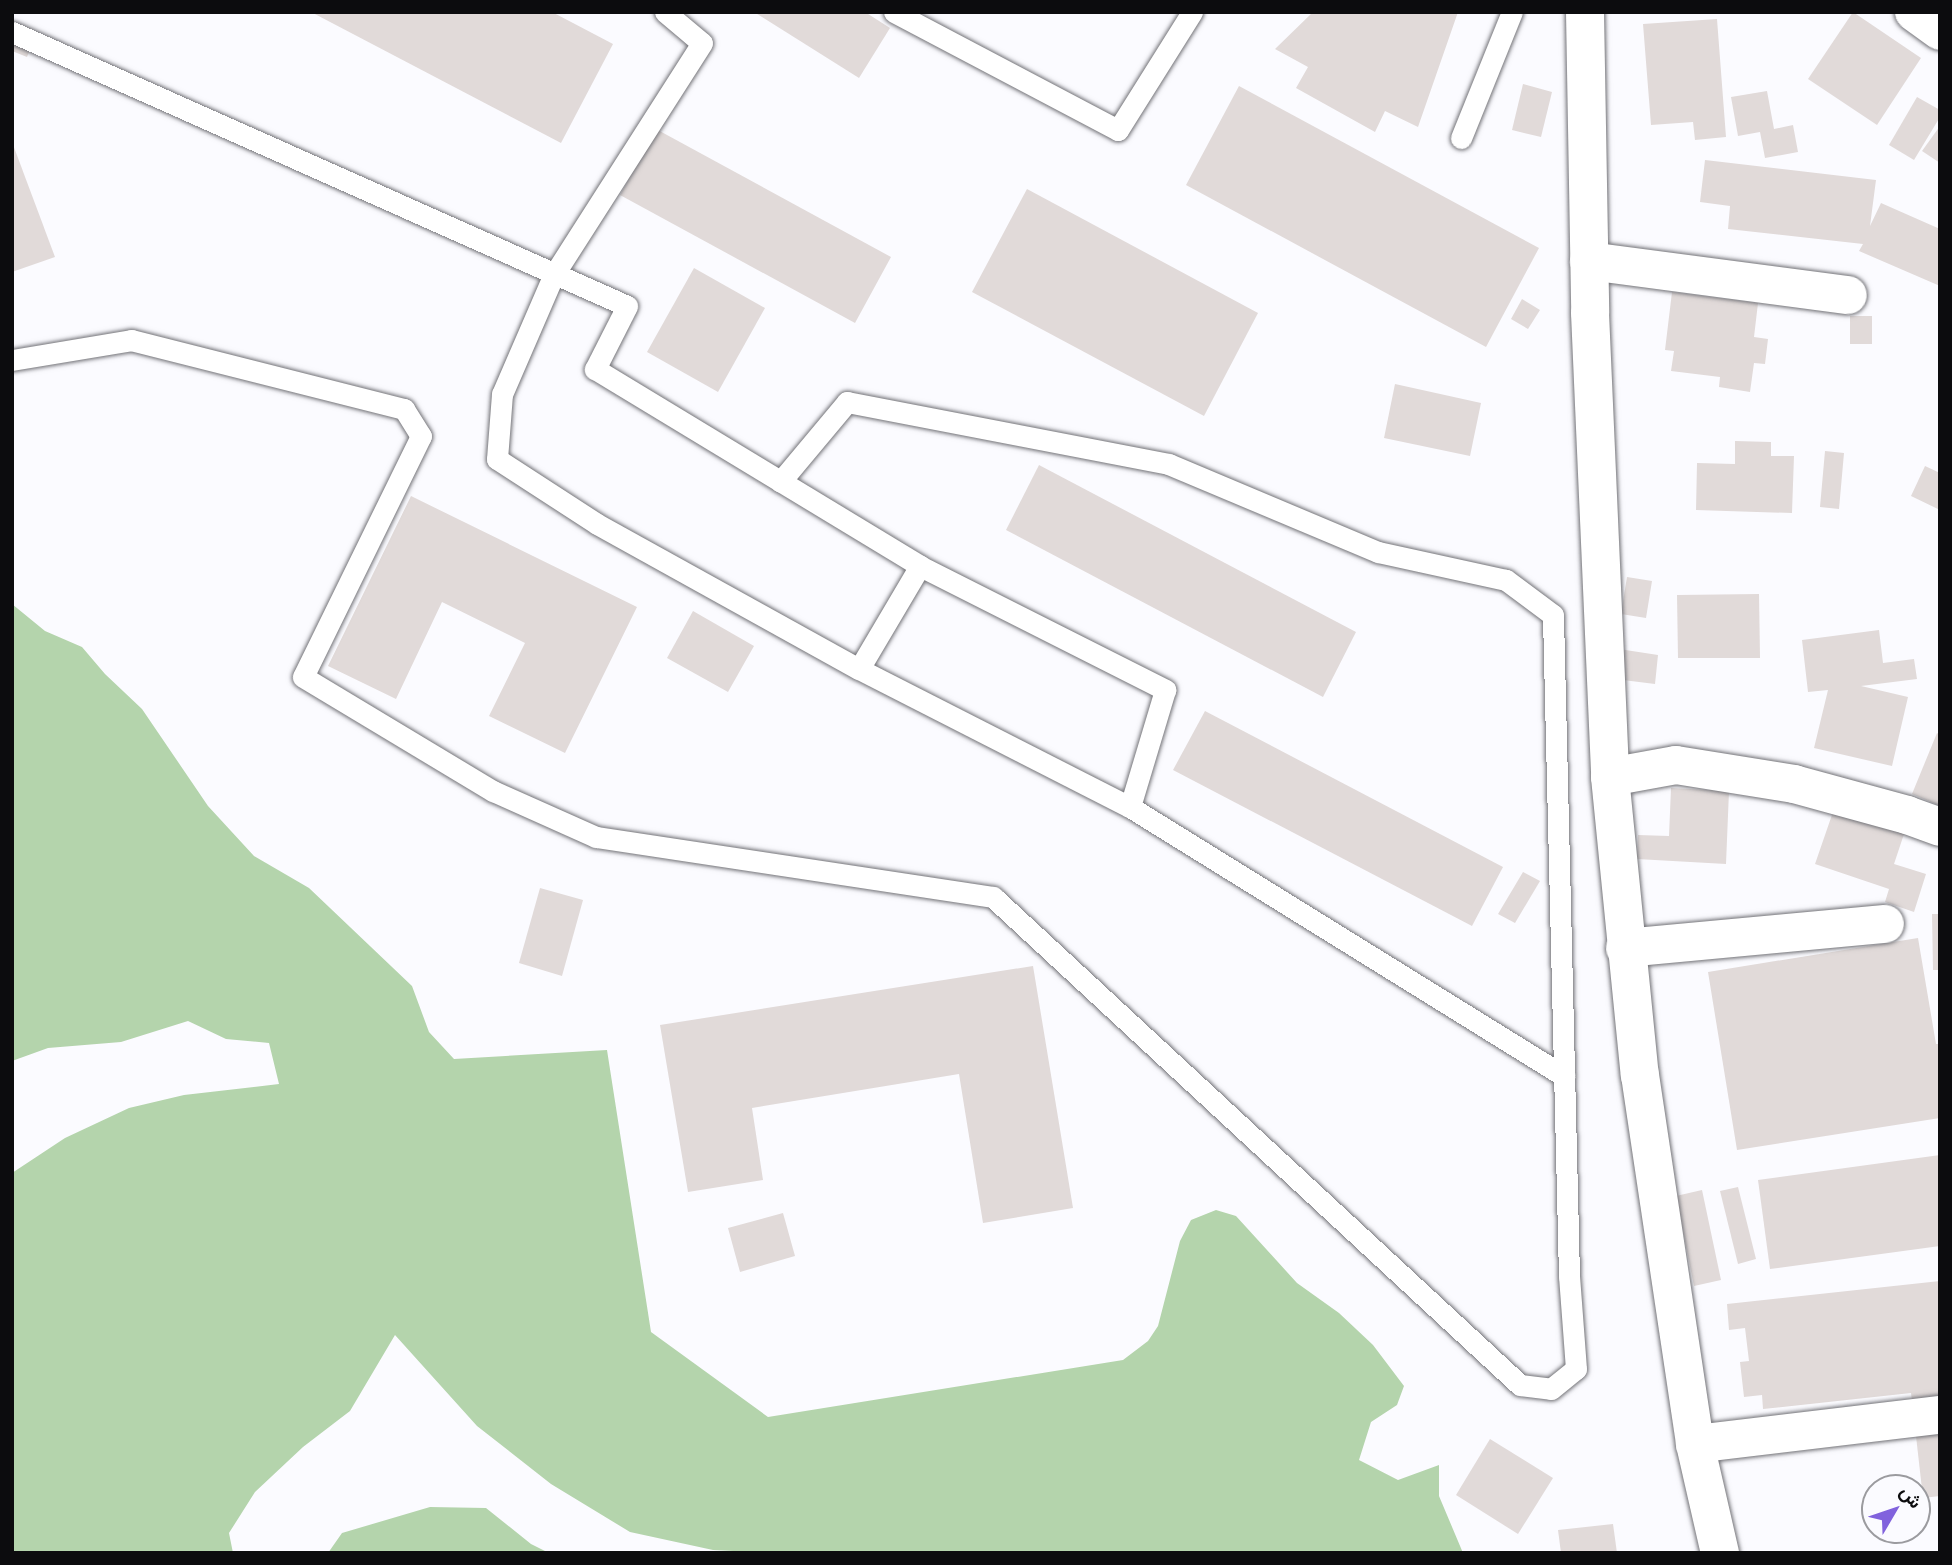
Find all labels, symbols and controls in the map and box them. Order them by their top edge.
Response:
north arrow [1861,1474,1931,1544]
text: ش [1895,1481,1927,1513]

